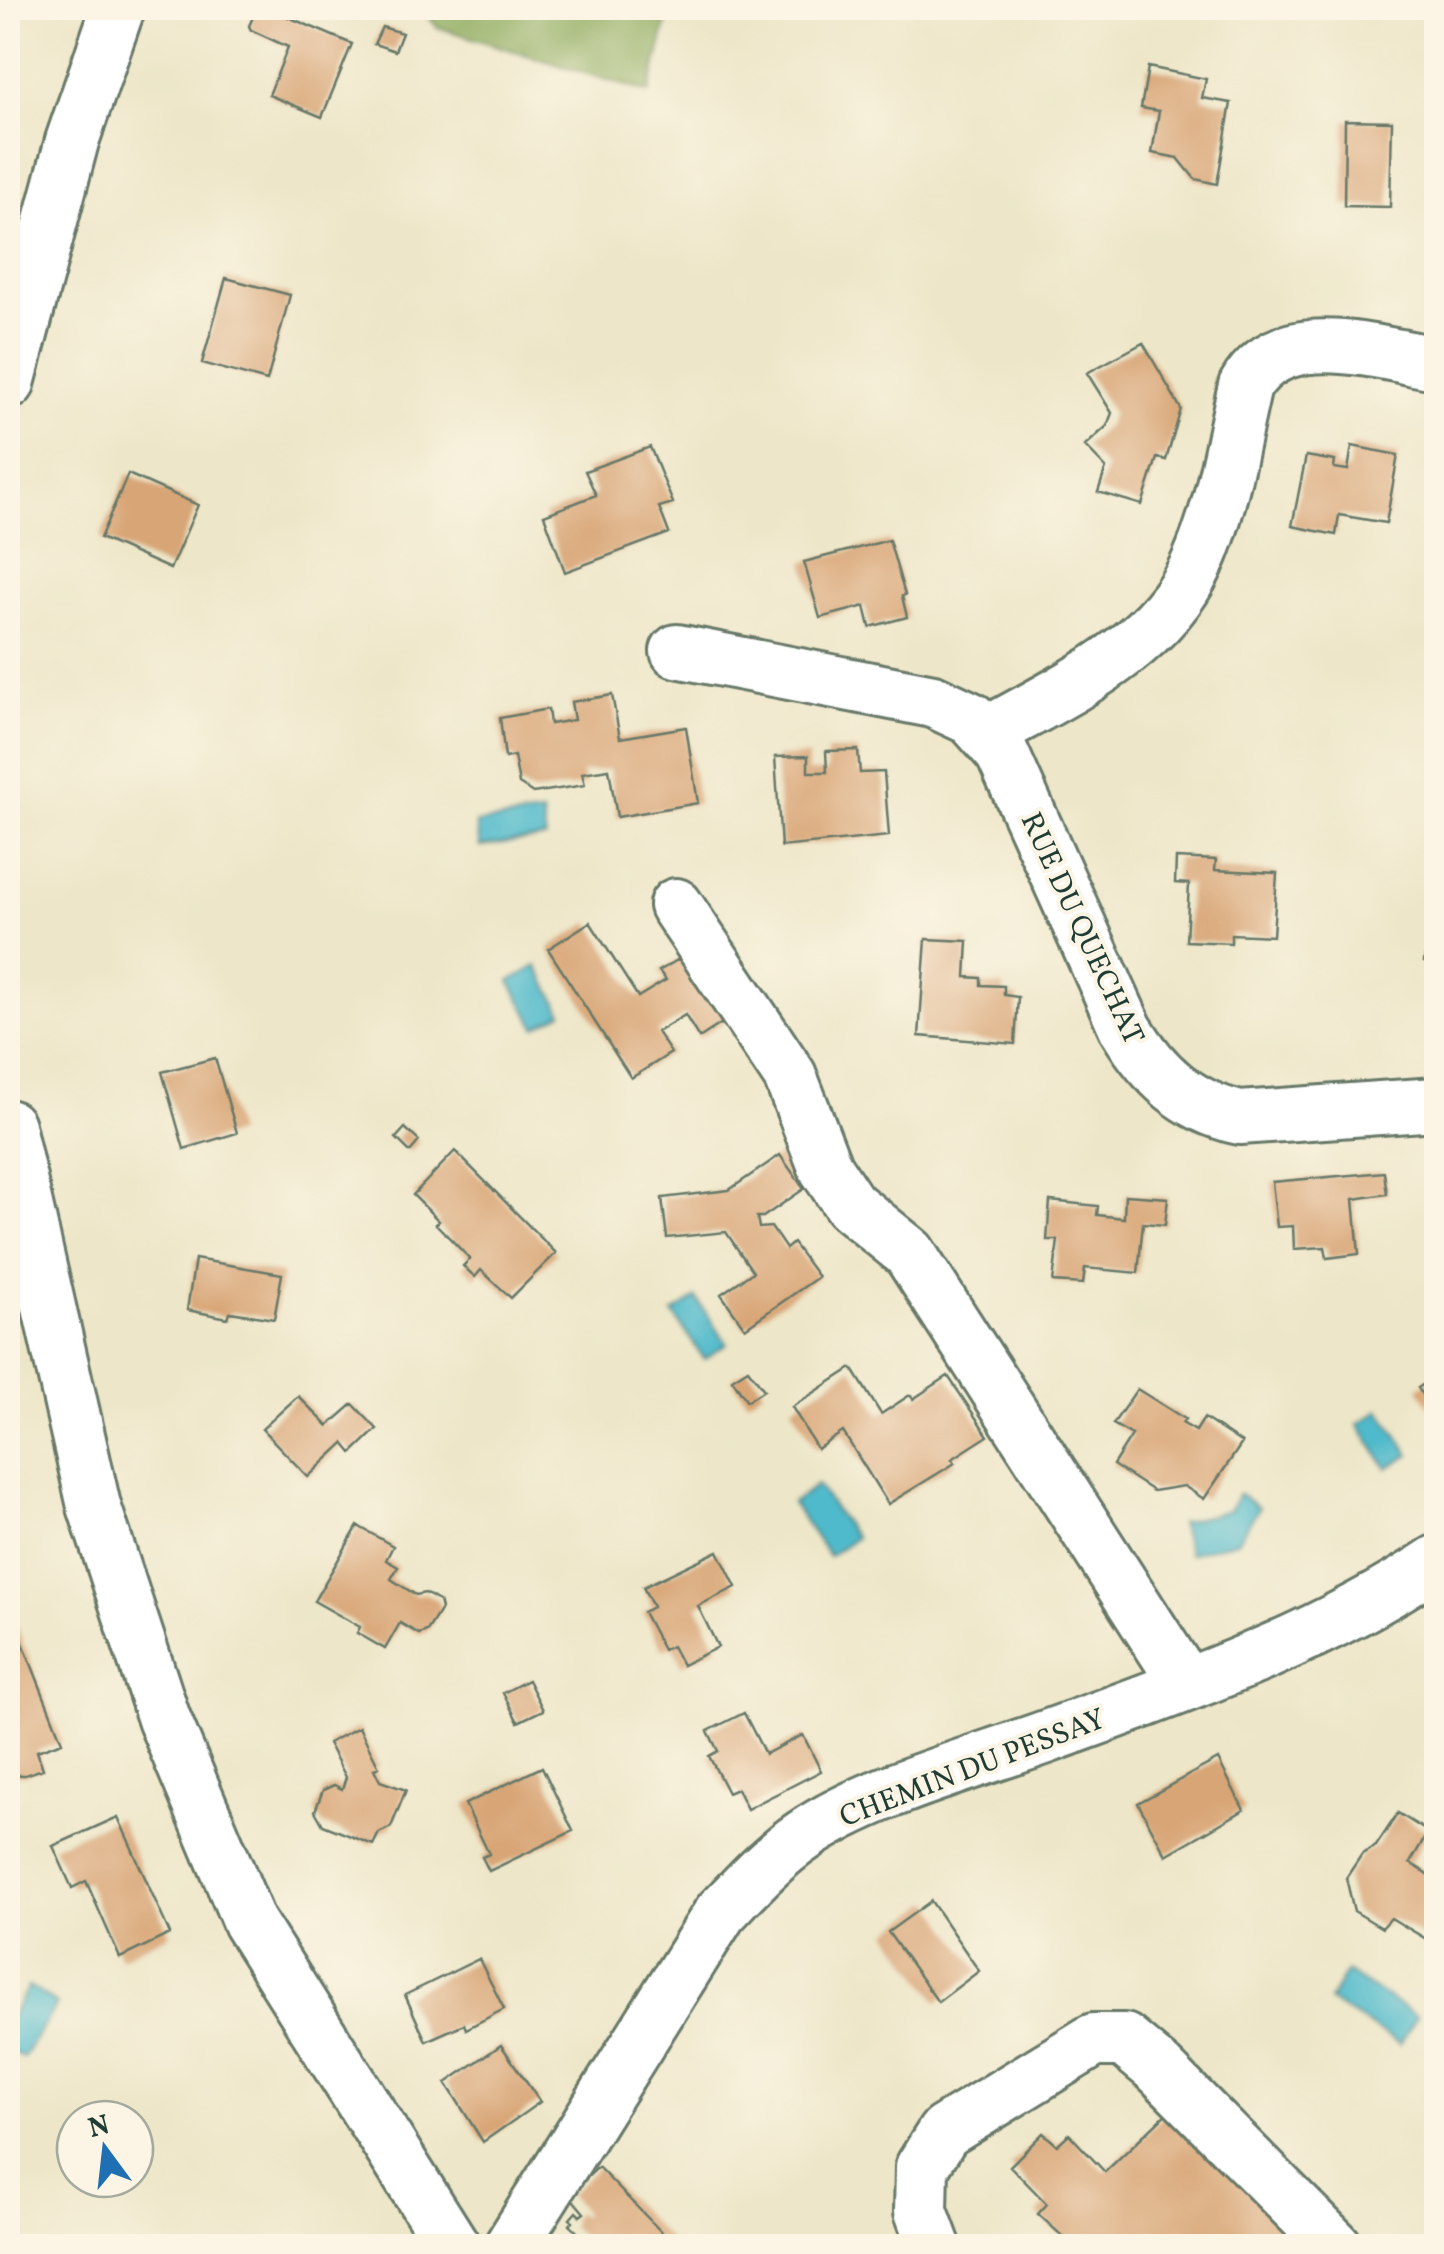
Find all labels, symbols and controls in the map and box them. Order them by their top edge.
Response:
street label: RUE DU QUECHAT [1009,806,1153,1052]
street label: CHEMIN DU PESSAY [834,1699,1112,1839]
north arrow [55,2099,155,2199]
text: N [84,2106,114,2149]

